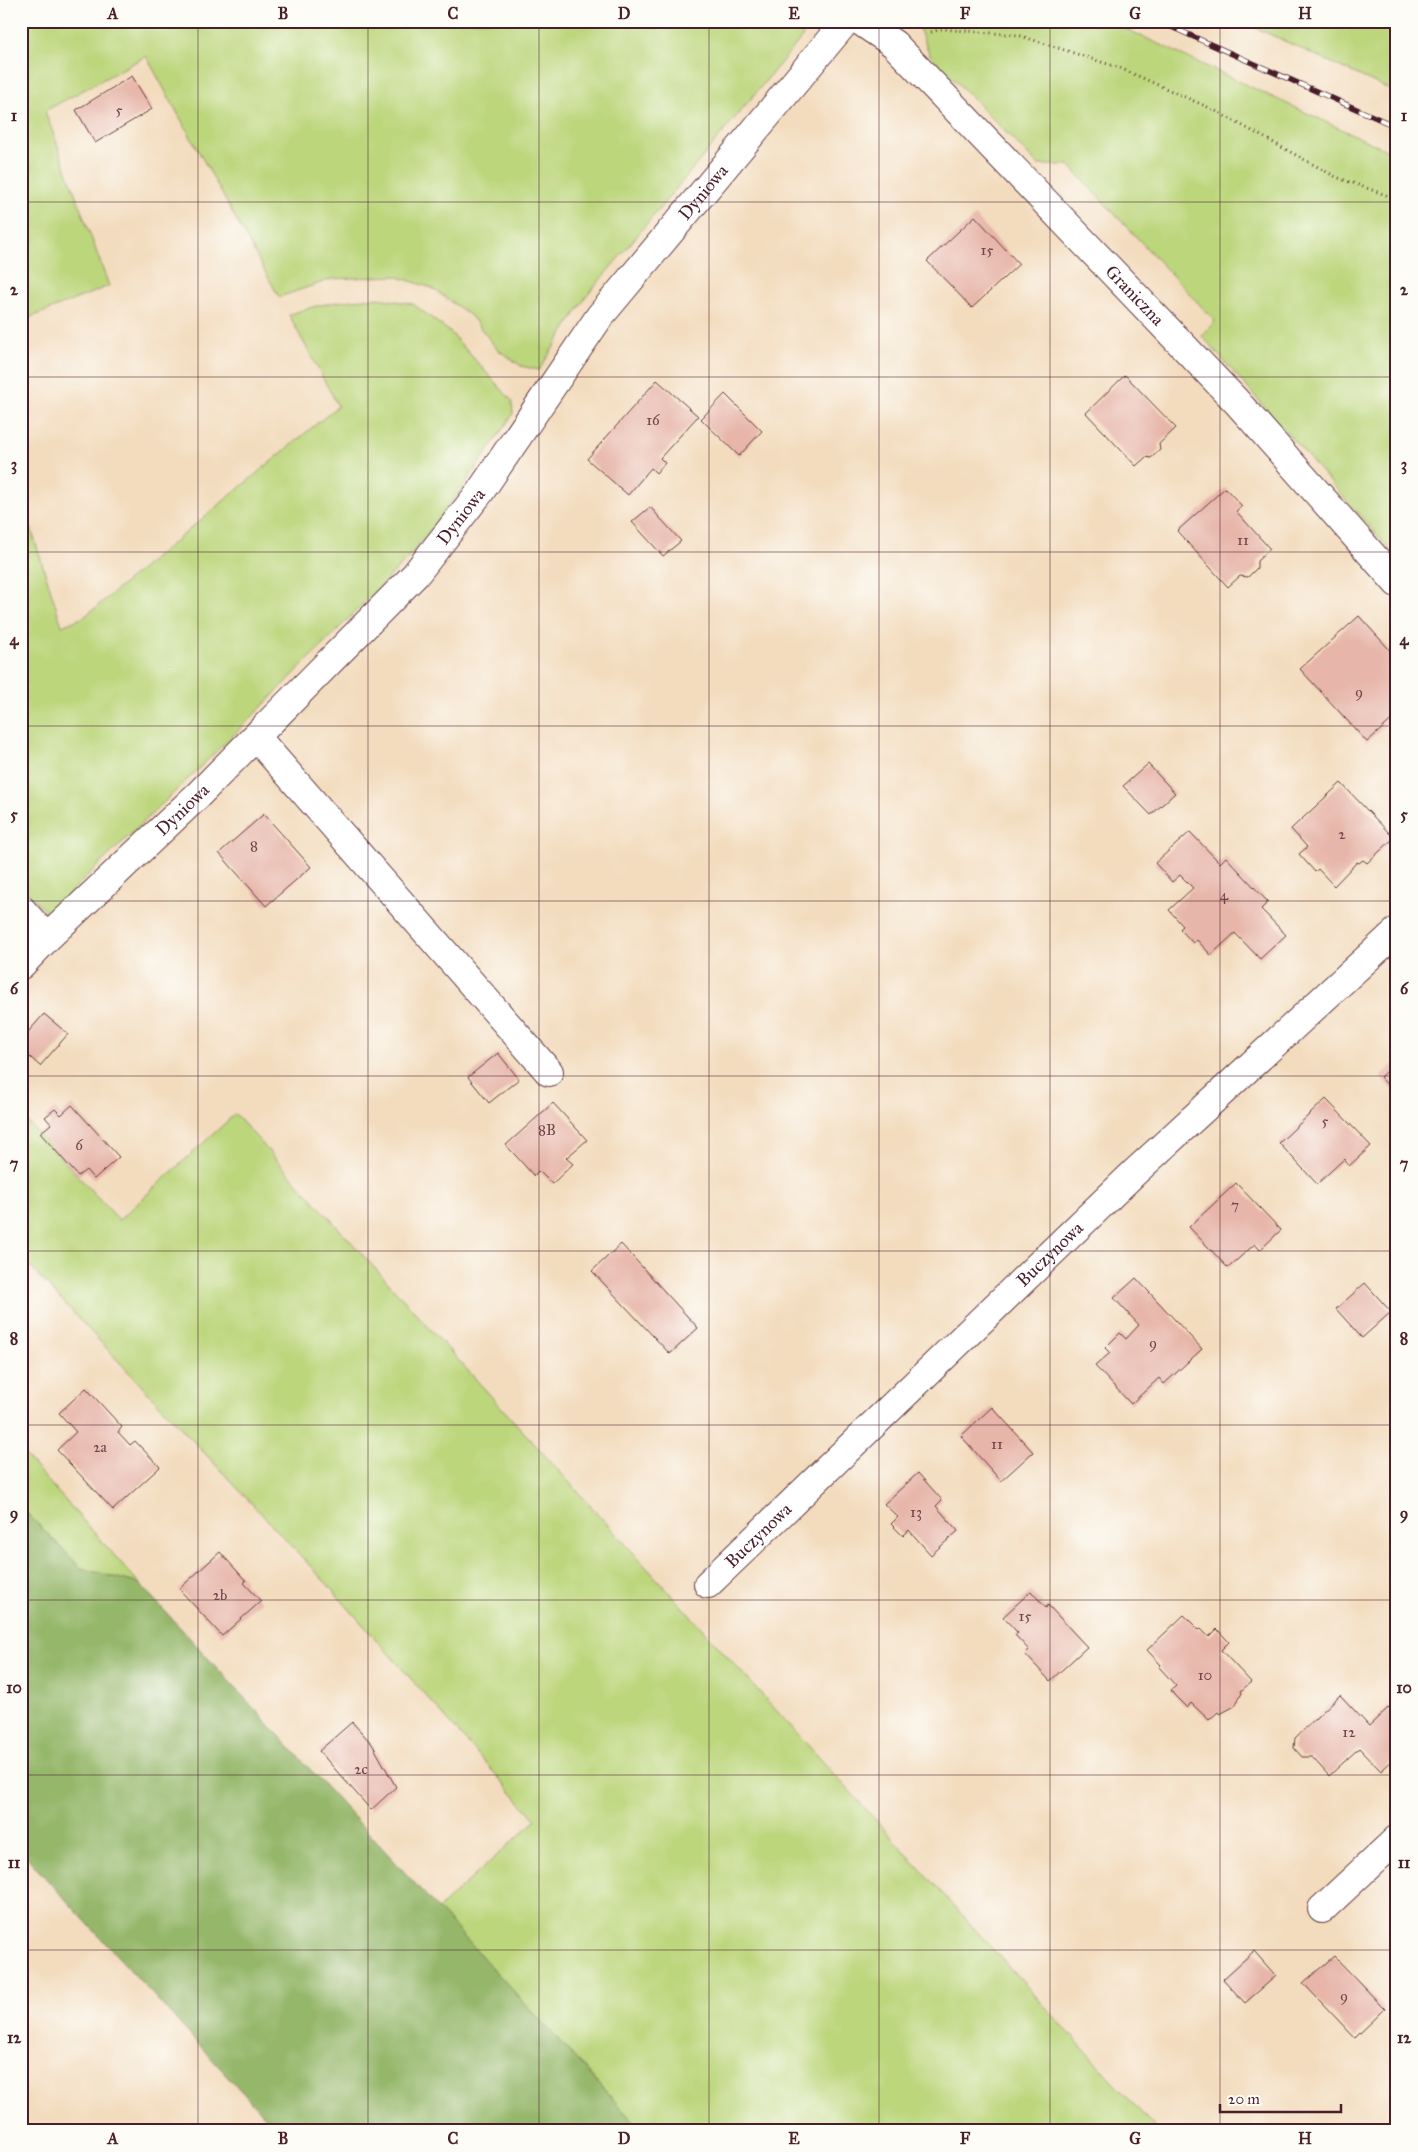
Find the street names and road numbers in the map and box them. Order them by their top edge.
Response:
street label: Dyniowa [674,160,733,225]
street label: Graniczna [1101,260,1169,330]
street label: Dyniowa [432,483,490,549]
street label: Dyniowa [151,779,214,840]
street label: Buczynowa [1012,1217,1088,1291]
street label: Buczynowa [720,1498,797,1572]

